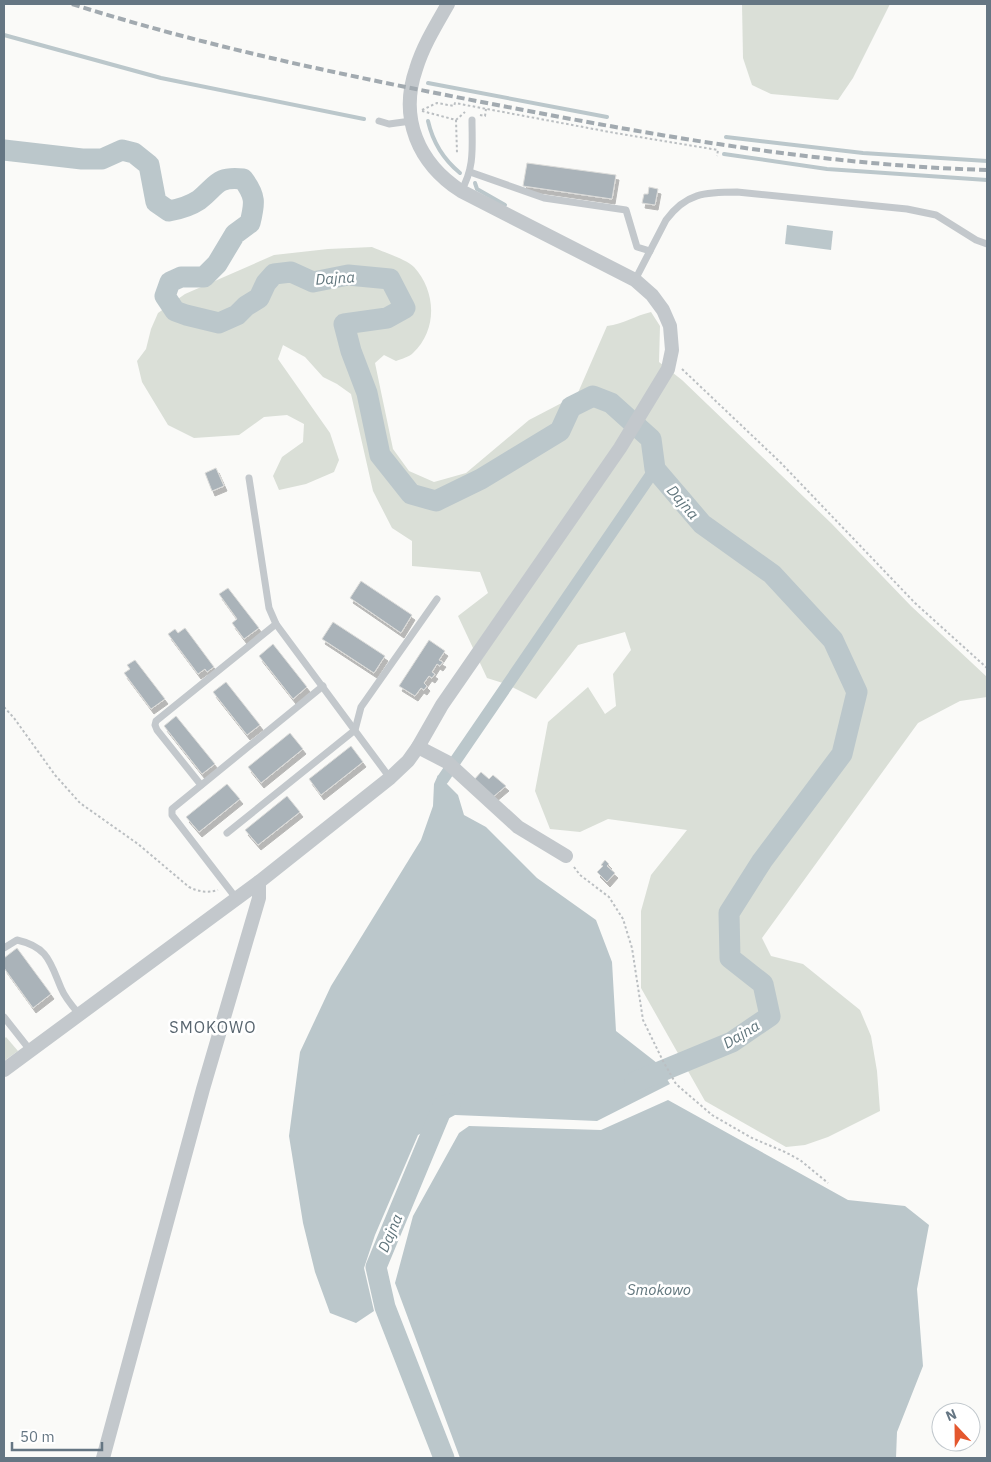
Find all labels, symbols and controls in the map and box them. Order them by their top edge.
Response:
water label: Dajna [315,267,356,289]
water label: Dajna [663,481,703,523]
water label: Dajna [719,1016,763,1052]
district label: SMOKOWO [169,1017,257,1037]
water label: Dajna [374,1211,407,1255]
water label: Smokowo [627,1280,691,1299]
north arrow [931,1402,981,1452]
text: N [943,1405,959,1425]
scale bar [12,1420,102,1452]
text: 50 m [20,1427,55,1446]

